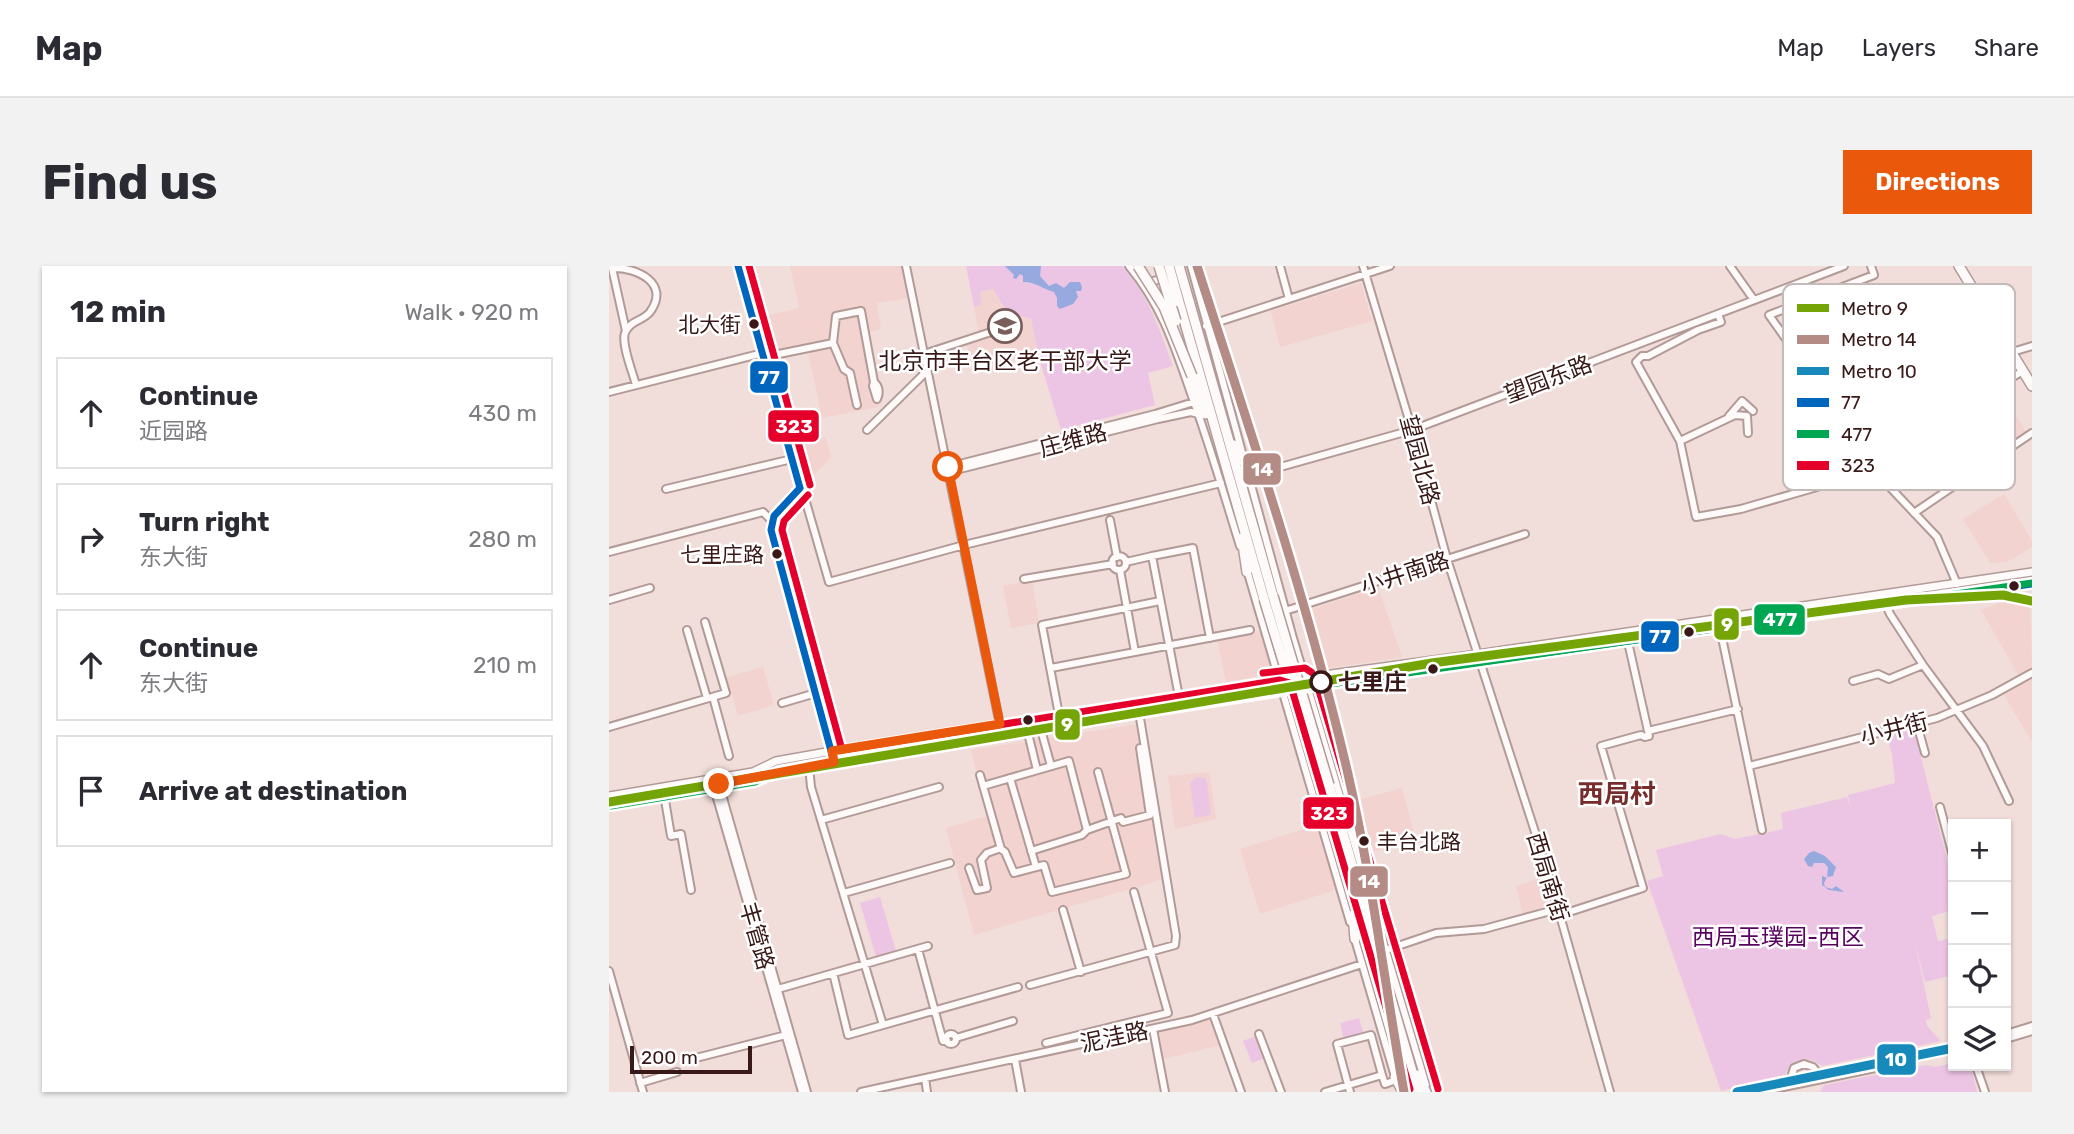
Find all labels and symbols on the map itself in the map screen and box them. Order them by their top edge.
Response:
legend [1783,284,2015,490]
text: Metro 9 [1841,297,1908,320]
school or university icon: 北京市丰台区老干部大学 [986,307,1024,345]
place label: 北大街 [678,312,741,337]
marker: 北大街 [747,317,761,331]
text: Metro 14 [1841,328,1917,351]
place label: 北京市丰台区老干部大学 [879,347,1132,375]
street label: 望园东路 [1500,349,1596,409]
line badge: 77 [749,360,789,394]
text: Metro 10 [1841,360,1917,383]
text: 77 [758,366,780,389]
text: 77 [1841,391,1861,414]
line badge: 323 [767,409,820,443]
street label: 望园北路 [1395,412,1445,508]
text: 323 [775,415,813,438]
street label: 庄维路 [1036,418,1110,462]
text: 477 [1841,423,1872,446]
route start [932,451,963,482]
line badge: 14 [1242,452,1282,486]
text: 323 [1841,454,1875,477]
text: 14 [1251,458,1273,481]
place label: 七里庄路 [680,542,764,567]
street label: 小井南路 [1357,545,1453,601]
marker: 七里庄路 [770,547,784,561]
unlabelled marker [2007,579,2021,593]
line badge: 477 [1753,603,1806,636]
line badge: 9 [1713,607,1740,641]
text: 477 [1763,608,1797,631]
text: 9 [1721,613,1733,636]
line badge: 77 [1640,620,1680,653]
text: 77 [1649,625,1671,648]
unlabelled marker [1682,625,1696,639]
unlabelled marker [1426,662,1440,676]
place label: 七里庄 [1338,668,1407,696]
marker: 七里庄 [1310,671,1332,693]
street label: 小井街 [1857,707,1931,751]
line badge: 9 [1054,708,1081,741]
unlabelled marker [1021,713,1035,727]
text: 9 [1061,713,1073,736]
route end [703,768,734,799]
district label: 西局村 [1578,779,1656,810]
line badge: 323 [1302,796,1355,830]
text: 323 [1310,802,1348,825]
place label: 丰台北路 [1377,829,1461,854]
street label: 西局南街 [1521,829,1575,925]
marker: 丰台北路 [1357,834,1371,848]
line badge: 14 [1349,865,1389,898]
text: 14 [1358,870,1380,893]
street label: 丰管路 [734,899,780,973]
park label: 西局玉璞园-西区 [1692,923,1864,951]
street label: 泥洼路 [1077,1016,1151,1058]
scale bar [630,1043,753,1075]
line badge: 10 [1876,1043,1917,1076]
text: 10 [1885,1048,1907,1071]

